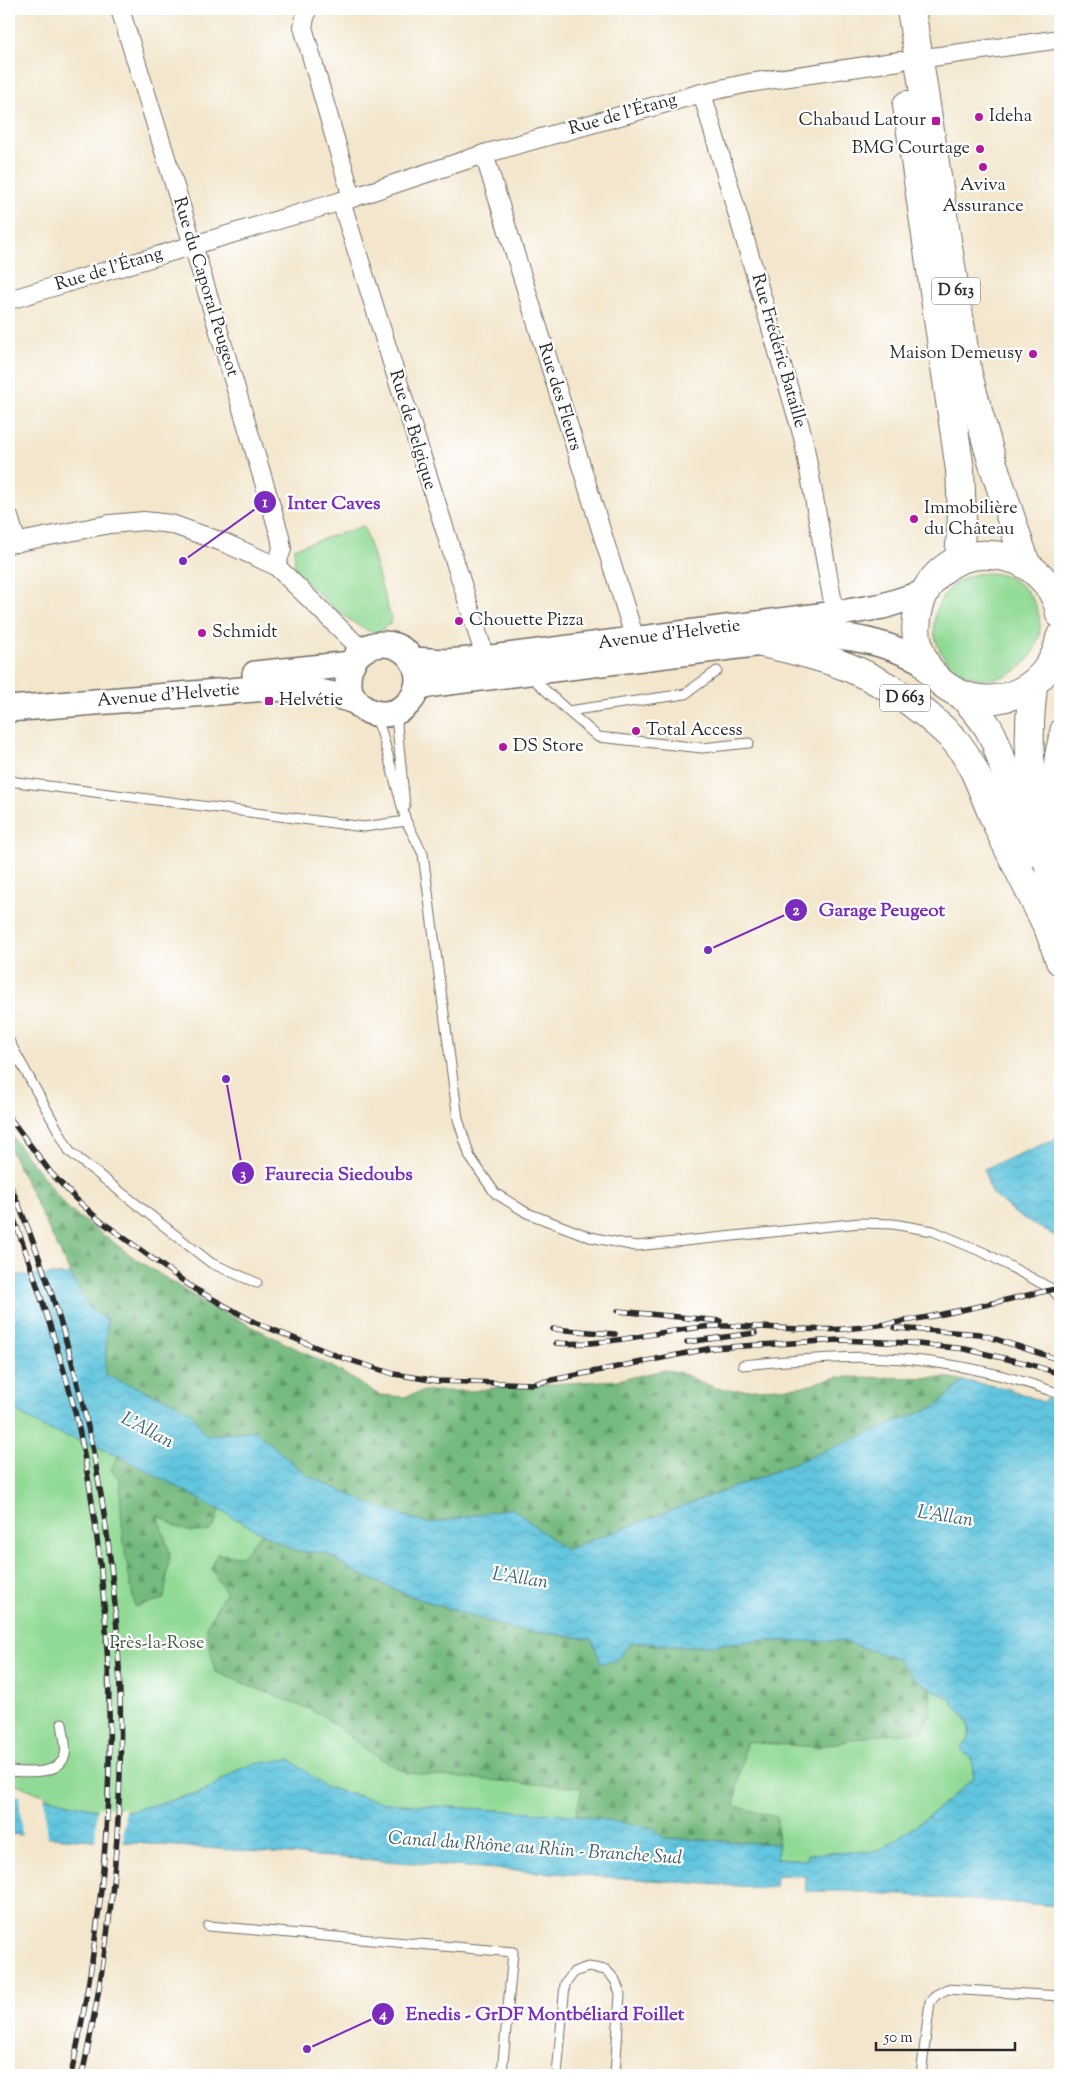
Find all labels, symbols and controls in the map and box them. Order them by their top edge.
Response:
street label: Rue de l'Étang [566,87,680,143]
place label: Ideha [989,104,1032,130]
place label: Chabaud Latour [798,108,926,134]
marker: Ideha [973,111,985,123]
marker: Chabaud Latour [930,115,942,127]
place label: BMG Courtage [852,136,970,162]
marker: BMG Courtage [974,143,986,155]
marker: Aviva Assurance [977,161,989,173]
place label: Aviva Assurance [942,173,1024,220]
street label: Rue du Caporal Peugeot [165,194,245,380]
street label: Rue de l'Étang [52,241,166,299]
street label: Rue Frédéric Bataille [744,271,812,431]
road number: D 613 [932,278,980,304]
street label: Rue des Fleurs [530,340,588,454]
place label: Maison Demeusy [890,341,1023,367]
marker: Maison Demeusy [1027,348,1039,360]
street label: Rue de Belgique [381,367,443,493]
callout: Inter Caves [252,485,391,519]
text: Inter Caves [287,491,381,518]
text: 1 [262,493,268,514]
place label: Immobilière du Château [924,496,1018,543]
marker: Immobilière du Château [908,513,920,525]
place label: Chouette Pizza [469,608,584,634]
street label: Avenue d'Helvetie [597,613,742,657]
marker: Chouette Pizza [453,615,465,627]
place label: Schmidt [212,620,277,646]
marker: Schmidt [196,627,208,639]
street label: Avenue d'Helvetie [96,677,241,715]
road number: D 663 [880,684,930,711]
place label: Helvétie [279,688,343,714]
marker: Helvétie [263,695,275,707]
place label: Total Access [646,718,743,744]
marker: Total Access [630,725,642,737]
place label: DS Store [513,734,584,760]
marker: DS Store [497,741,509,753]
callout: Garage Peugeot [784,893,955,927]
text: Garage Peugeot [819,898,946,925]
text: 2 [792,901,800,922]
callout: Faurecia Siedoubs [231,1156,423,1190]
text: Faurecia Siedoubs [265,1162,413,1189]
text: 3 [240,1165,246,1186]
water label: L'Allan [116,1406,178,1456]
water label: L'Allan [915,1499,975,1535]
water label: L'Allan [490,1561,550,1597]
park label: Près-la-Rose [109,1631,205,1657]
water label: Canal du Rhône au Rhin - Branche Sud [387,1825,683,1873]
callout: Enedis - GrDF Montbéliard Foillet [371,1997,694,2031]
text: Enedis - GrDF Montbéliard Foillet [406,2002,685,2029]
text: 4 [378,2005,387,2026]
scale bar [876,2019,1015,2051]
text: 50 m [883,2028,913,2049]

